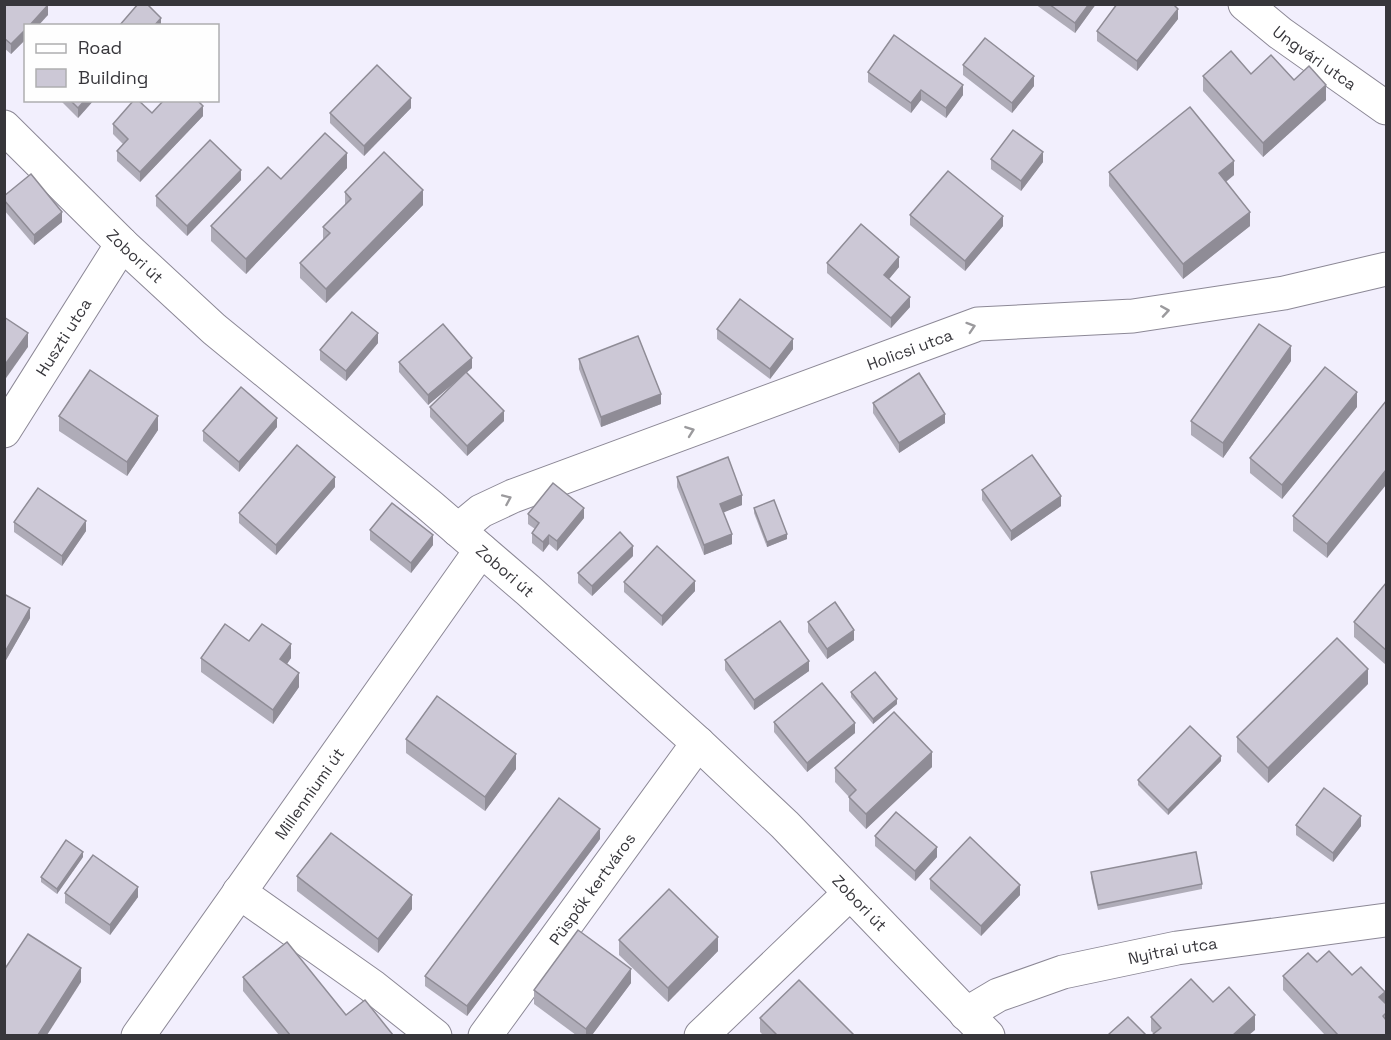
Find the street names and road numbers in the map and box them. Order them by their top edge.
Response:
street label: Ungvári utca [1268,21,1361,95]
street label: Zobori út [102,225,168,288]
street label: Huszti utca [31,295,96,380]
street label: Holicsi utca [864,324,956,375]
street label: Zobori út [472,540,539,602]
street label: Millenniumi út [270,744,349,844]
street label: Püspök kertváros [545,829,640,949]
street label: Zobori út [828,871,891,936]
street label: Nyitrai utca [1126,933,1219,969]

